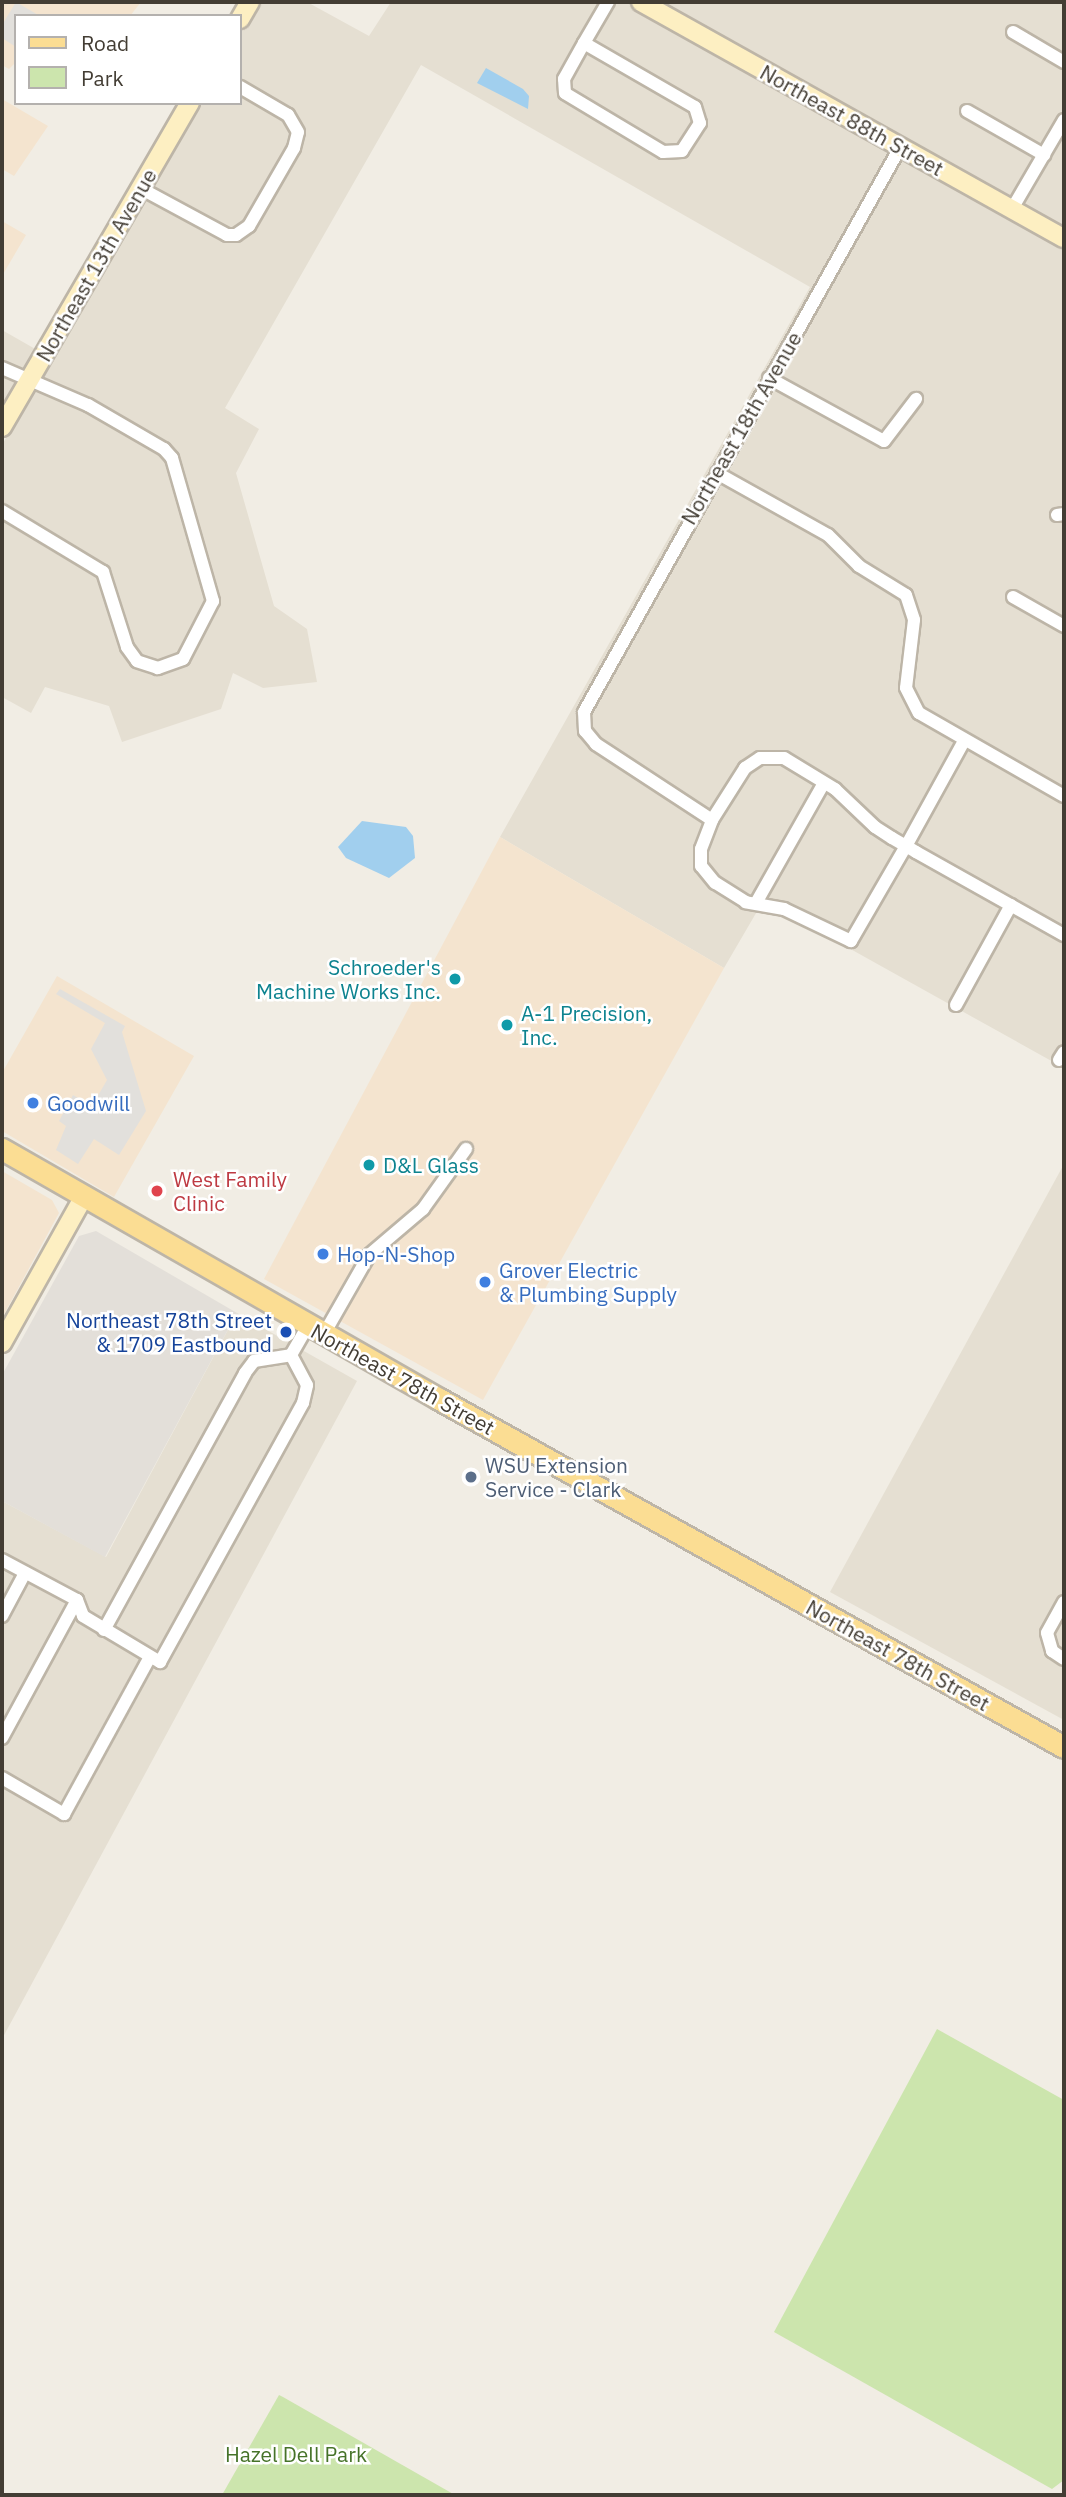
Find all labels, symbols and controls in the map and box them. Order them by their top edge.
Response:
legend [14,14,242,105]
text: Road [81,29,129,57]
street label: Northeast 88th Street [756,59,948,181]
text: Park [81,64,124,92]
street label: Northeast 13th Avenue [30,164,162,366]
street label: Northeast 18th Avenue [675,327,807,529]
place label: Schroeder's Machine Works Inc. [256,954,441,1004]
marker: Schroeder's Machine Works Inc. [447,971,463,987]
place label: A-1 Precision, Inc. [521,1000,652,1050]
marker: A-1 Precision, Inc. [499,1017,515,1033]
place label: Goodwill [47,1090,130,1116]
marker: Goodwill [25,1095,41,1111]
place label: D&L Glass [383,1152,479,1178]
marker: D&L Glass [361,1157,377,1173]
place label: West Family Clinic [173,1166,287,1216]
marker: West Family Clinic [147,1181,167,1201]
place label: Hop-N-Shop [337,1241,455,1267]
marker: Hop-N-Shop [315,1246,331,1262]
place label: Grover Electric & Plumbing Supply [499,1257,677,1307]
marker: Grover Electric & Plumbing Supply [477,1274,493,1290]
place label: Northeast 78th Street & 1709 Eastbound [66,1307,272,1357]
street label: Northeast 78th Street [307,1318,499,1440]
marker: Northeast 78th Street & 1709 Eastbound [278,1324,294,1340]
place label: WSU Extension Service - Clark [485,1452,628,1502]
marker: WSU Extension Service - Clark [463,1469,479,1485]
street label: Northeast 78th Street [802,1594,994,1716]
park label: Hazel Dell Park [225,2441,367,2467]

